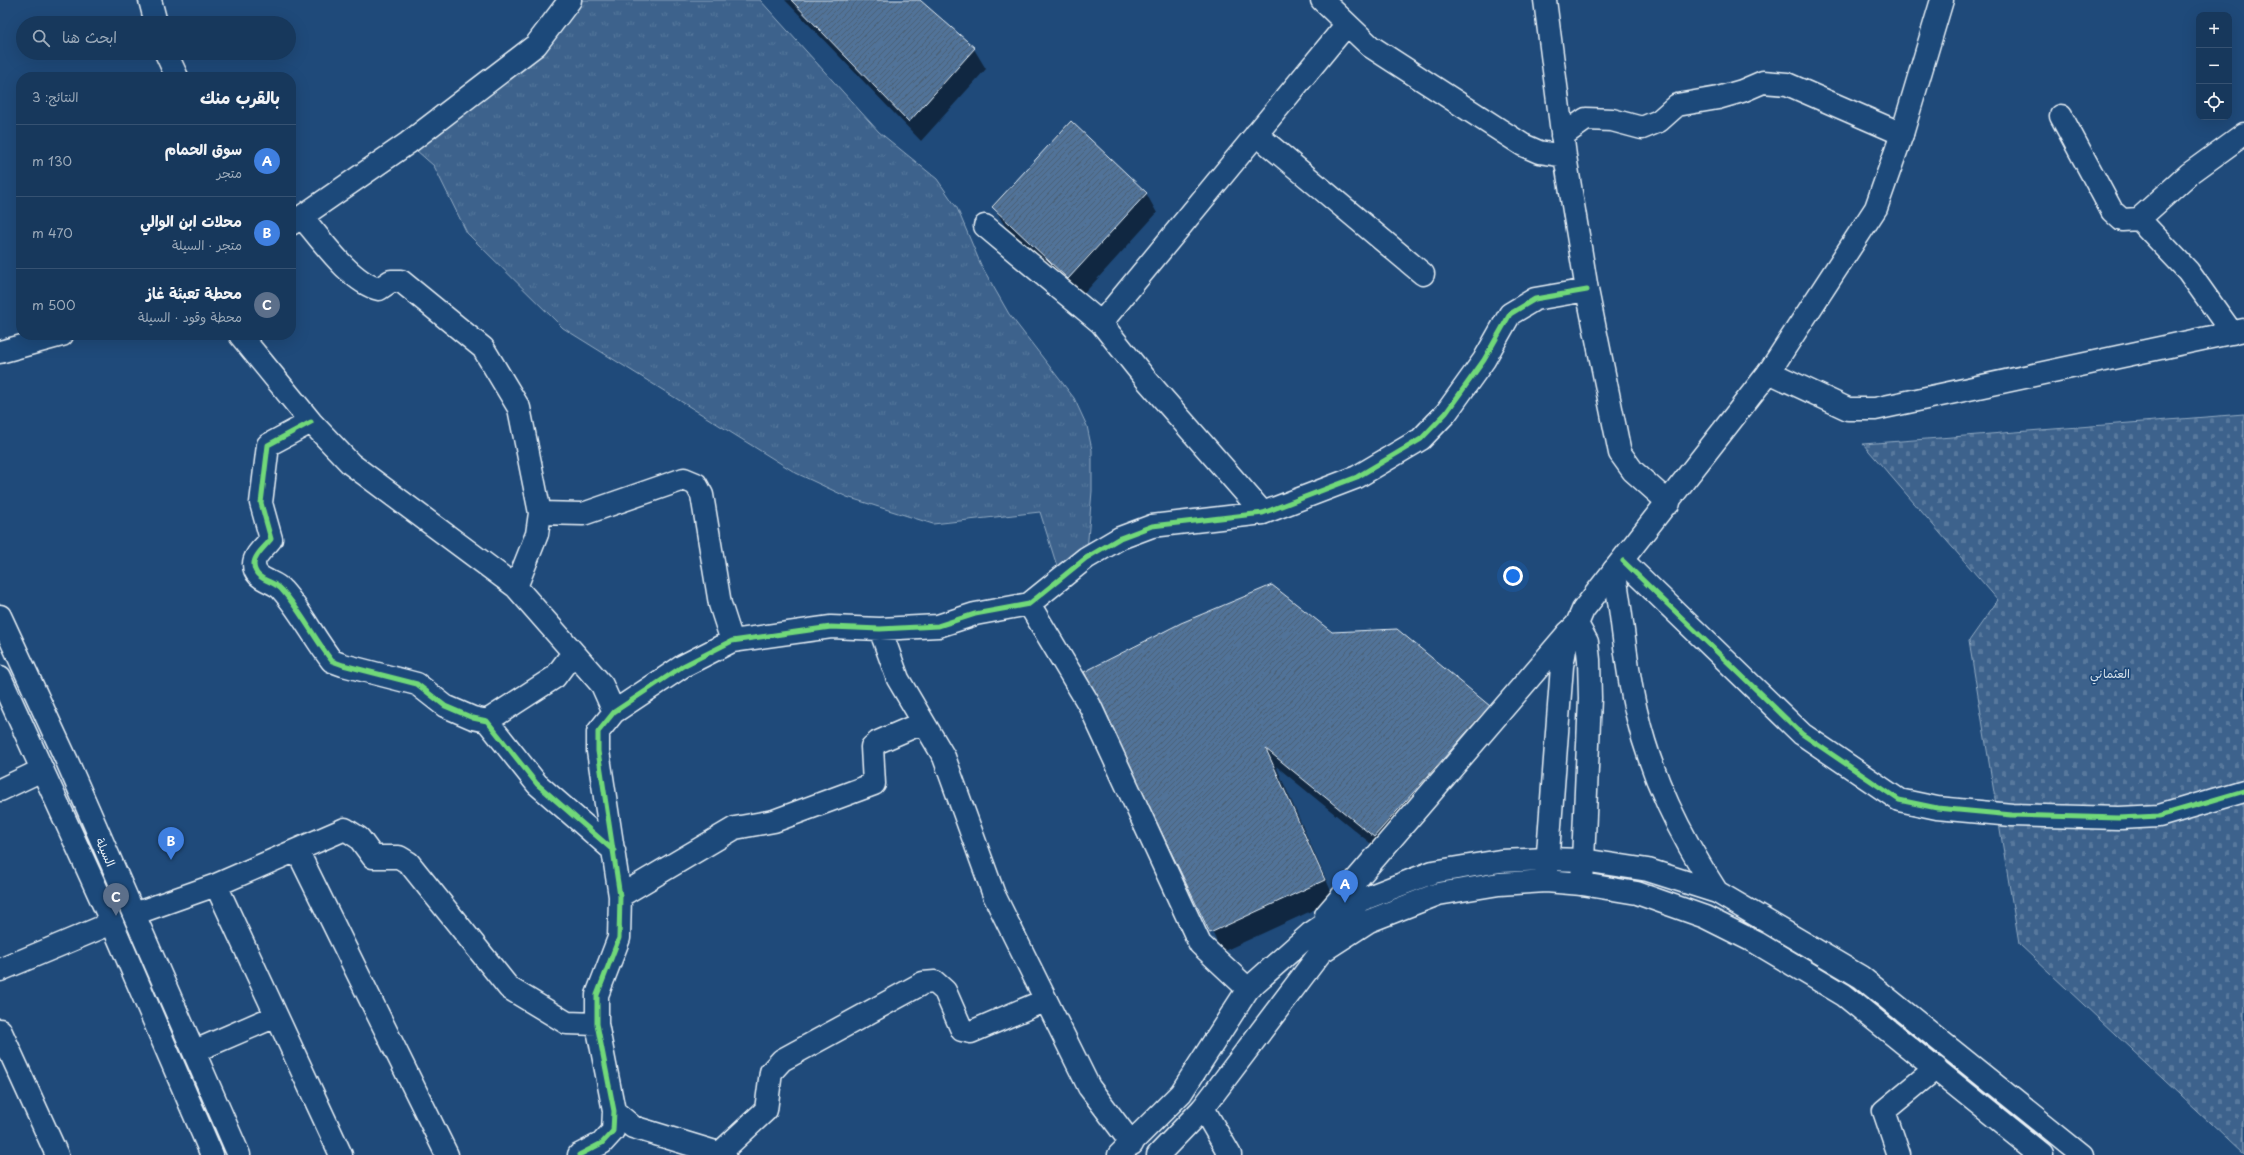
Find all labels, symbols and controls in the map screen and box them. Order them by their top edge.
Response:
map controls [2196,12,2232,120]
button: + [2196,12,2232,48]
search box [16,16,296,60]
text: ابحث هنا [62,25,117,48]
icon: search [30,27,52,49]
button: − [2196,48,2232,84]
text: بالقرب منك [200,84,280,110]
button: locate [2196,84,2232,120]
text: النتائج: 3 [32,87,79,106]
text: سوق الحمام [165,137,242,160]
text: 130 m [32,151,72,170]
text: A [262,151,272,170]
text: متجر [217,163,242,182]
text: محلات ابن الوالي [140,209,242,232]
text: 470 m [32,223,73,242]
text: B [263,223,271,242]
text: متجر · السيلة [172,235,242,254]
text: محطة تعبئة غاز [146,281,242,304]
text: 500 m [32,295,75,314]
text: C [262,295,272,314]
text: محطة وقود · السيلة [138,307,242,326]
your location [1503,566,1523,586]
park label: العثماني [2090,664,2130,685]
pin: B [158,827,184,860]
street label: السيلة [92,835,120,869]
pin: A [1332,870,1358,903]
pin: C [103,883,129,916]

